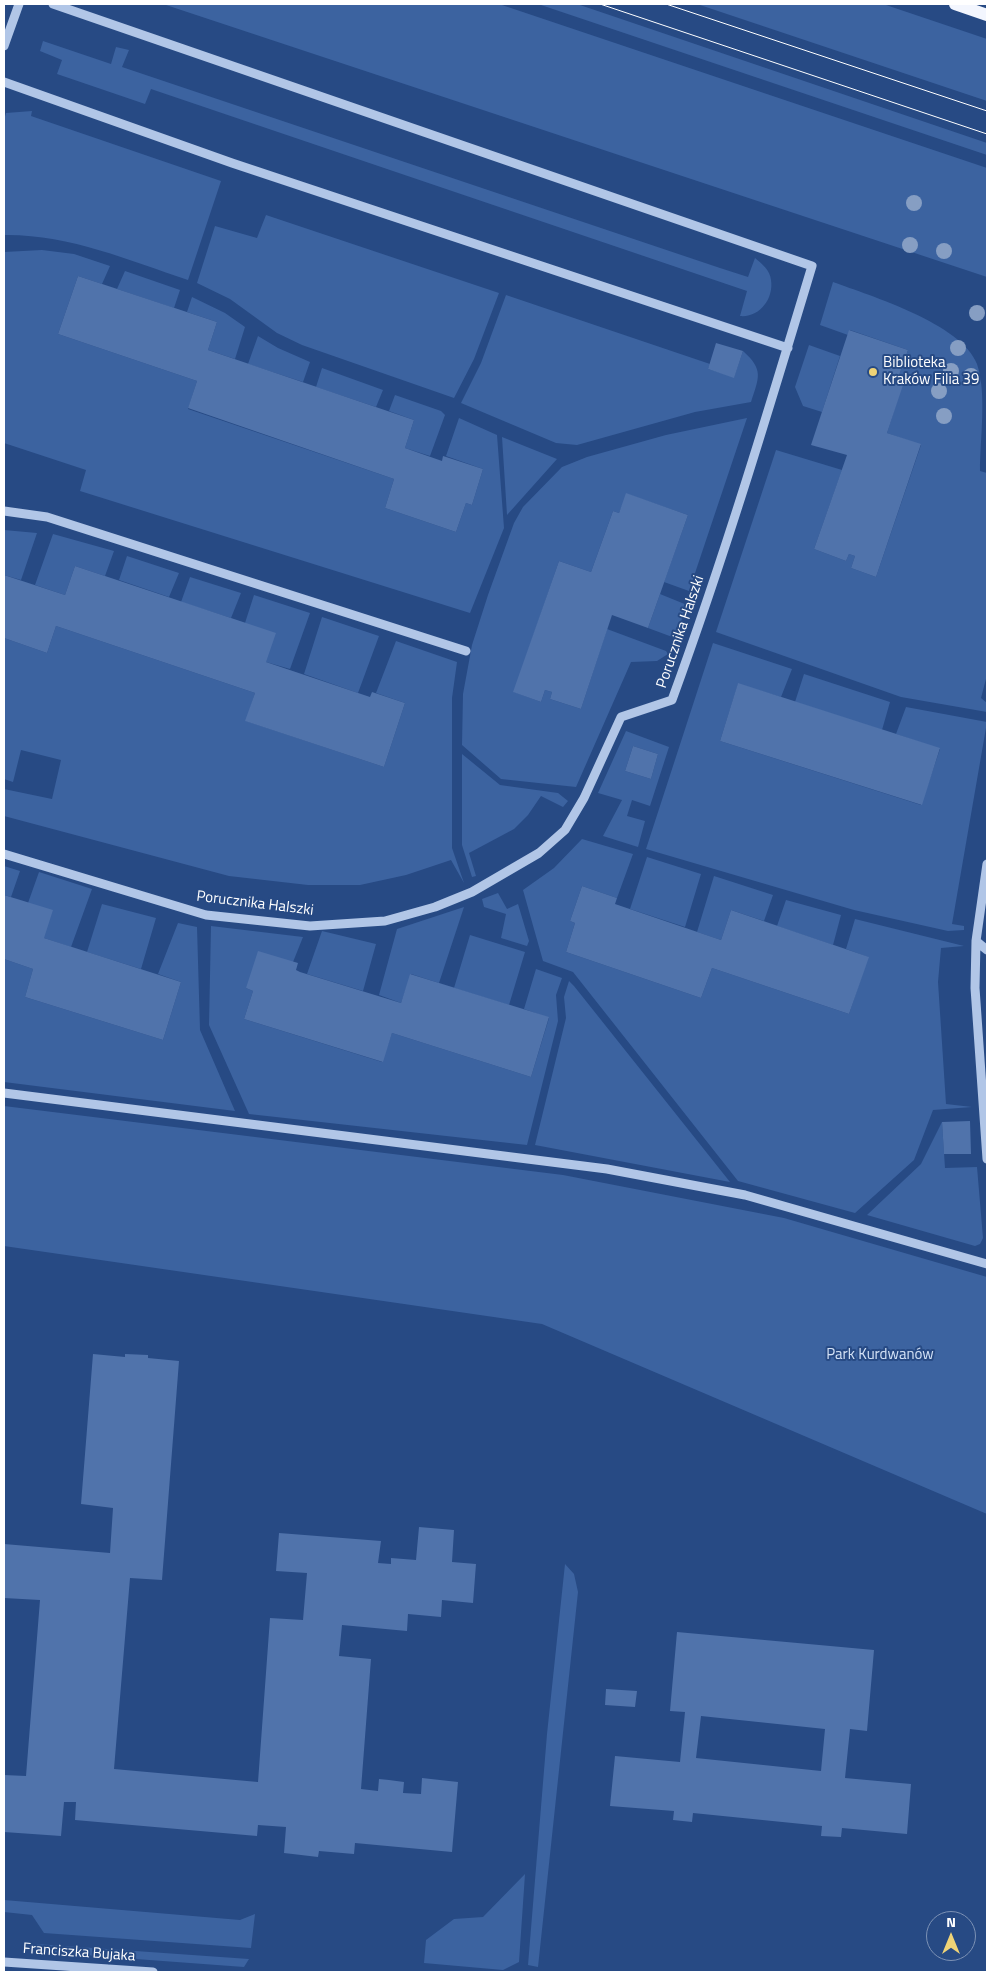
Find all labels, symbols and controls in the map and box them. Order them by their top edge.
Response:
place label: Biblioteka Kraków Filia 39 [883,354,979,389]
marker: Biblioteka Kraków Filia 39 [867,366,879,378]
street label: Porucznika Halszki [653,573,709,691]
street label: Porucznika Halszki [195,888,315,920]
park label: Park Kurdwanów [826,1346,934,1364]
north arrow [926,1911,976,1961]
text: N [946,1911,956,1932]
street label: Franciszka Bujaka [22,1940,136,1966]

